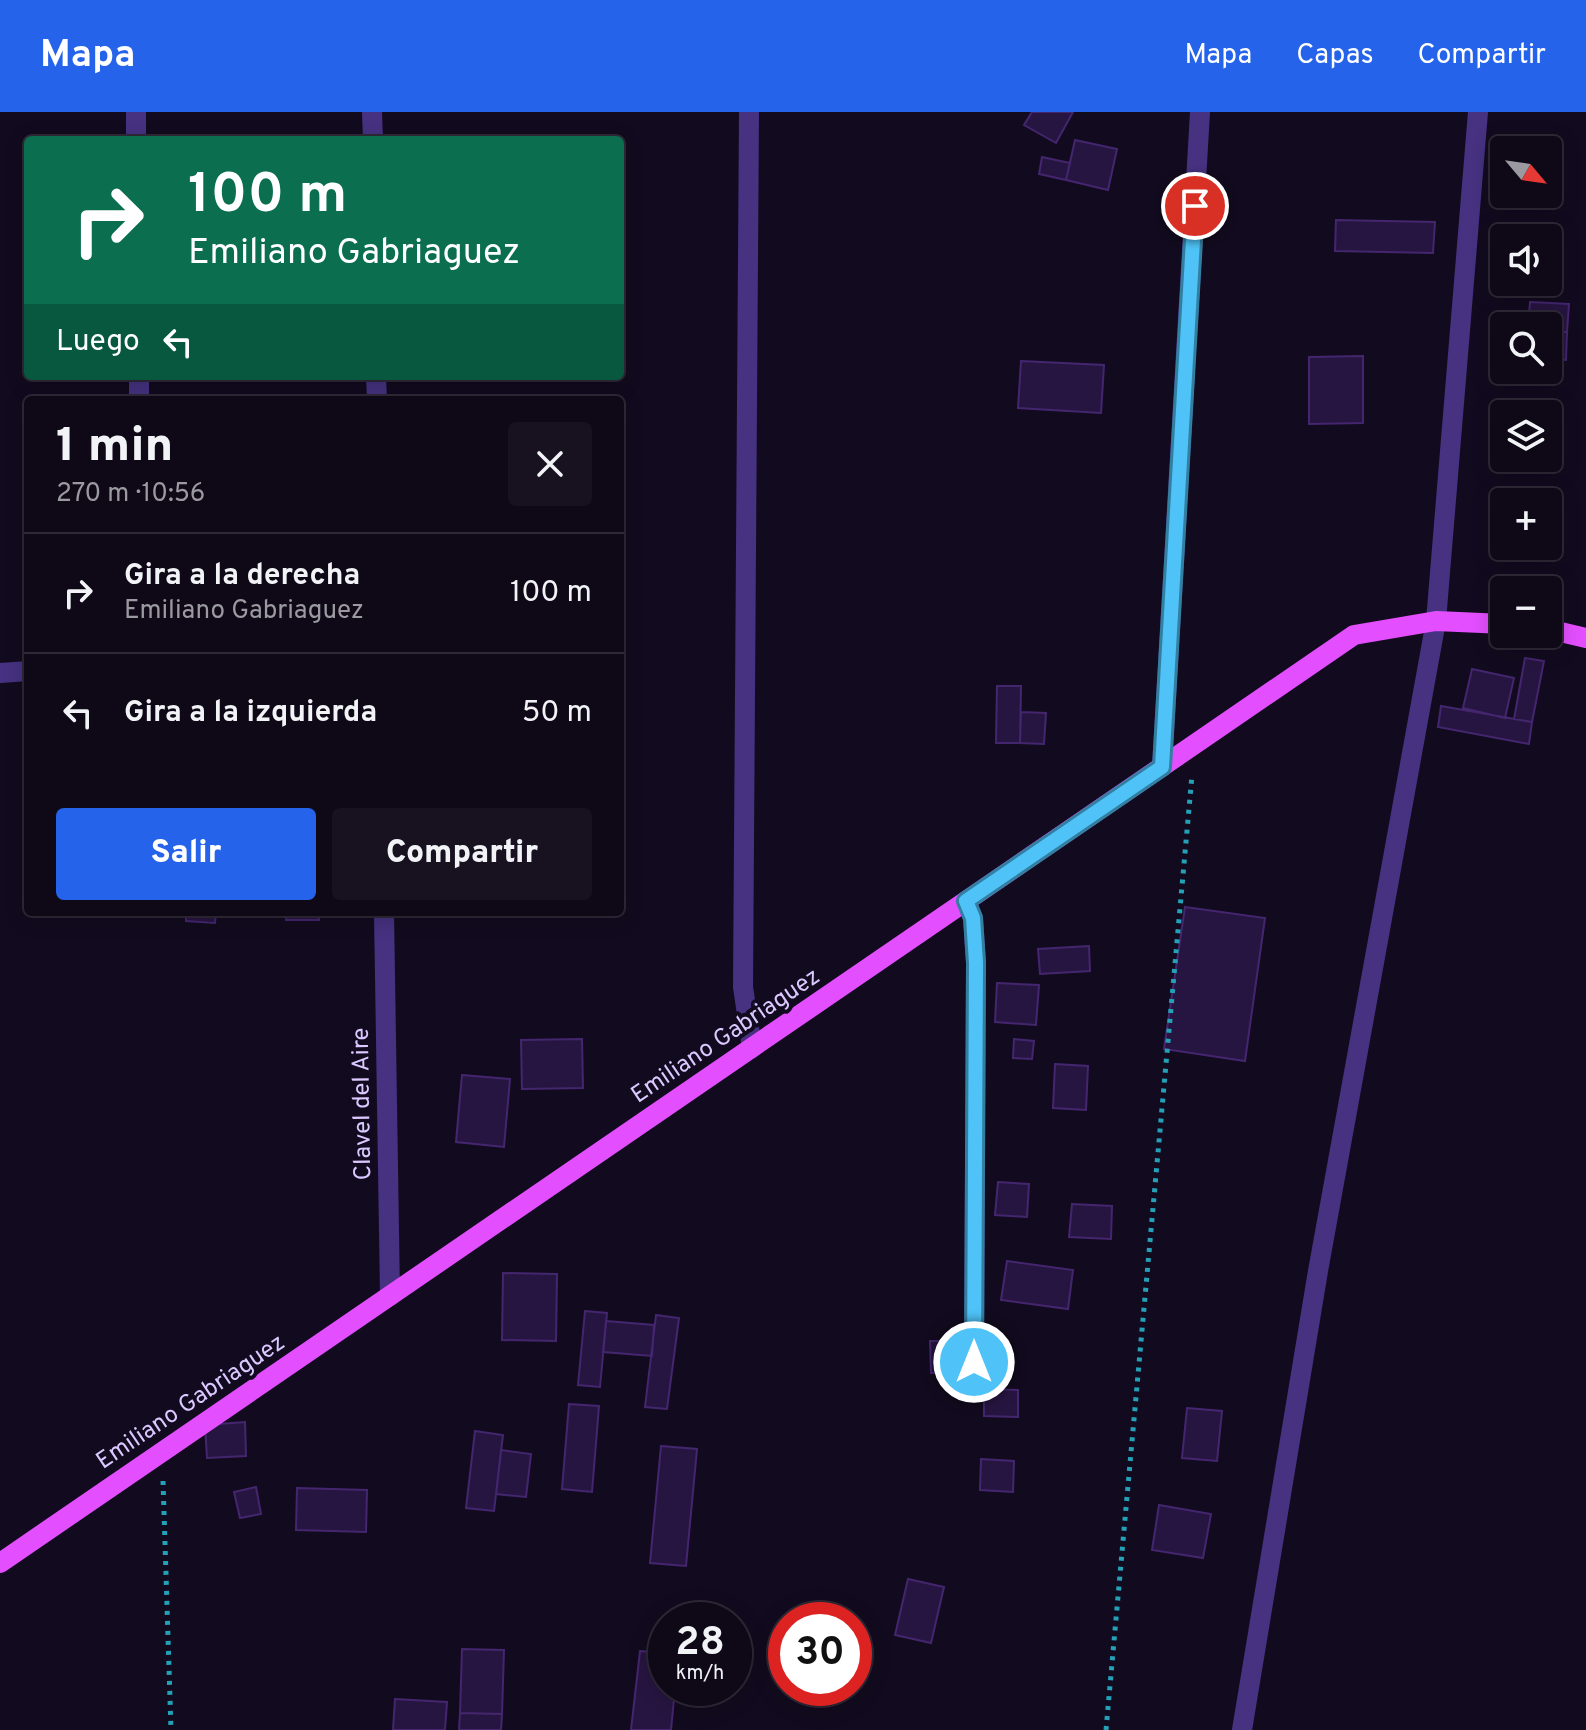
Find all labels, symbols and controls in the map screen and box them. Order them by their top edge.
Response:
text: Mapa [40,32,136,81]
text: Mapa [1185,38,1252,74]
text: Capas [1296,38,1374,74]
text: Compartir [1418,38,1546,74]
north arrow [1490,136,1562,208]
map controls [1490,136,1562,648]
text: 100 m [188,162,347,232]
icon: right [56,168,160,272]
pin [1161,172,1229,240]
icon: arrive [1173,184,1217,228]
button: sound [1490,224,1562,296]
text: Emiliano Gabriaguez [188,231,520,277]
button: search [1490,312,1562,384]
icon: left [156,320,200,364]
text: Luego [56,324,140,361]
button: layers [1490,400,1562,472]
text: 1 min [56,418,173,478]
button: close [508,422,592,506]
text: 270 m · 10:56 [56,478,205,511]
button: + [1490,488,1562,560]
text: Gira a la derecha [124,558,360,595]
icon: right [56,571,100,615]
text: 100 m [510,575,592,612]
button: − [1490,576,1562,648]
text: Emiliano Gabriaguez [124,595,364,628]
icon: left [56,691,100,735]
text: Gira a la izquierda [124,695,377,732]
text: 50 m [522,695,592,732]
button: Salir [56,808,316,900]
button: Compartir [332,808,592,900]
street label: Emiliano Gabriaguez [626,962,826,1111]
street label: Clavel del Aire [347,1027,379,1181]
position arrow [932,1320,1016,1404]
street label: Emiliano Gabriaguez [91,1328,291,1477]
speed limit sign: 30 [768,1602,872,1706]
text: 28 [675,1619,725,1669]
text: km/h [676,1661,724,1687]

